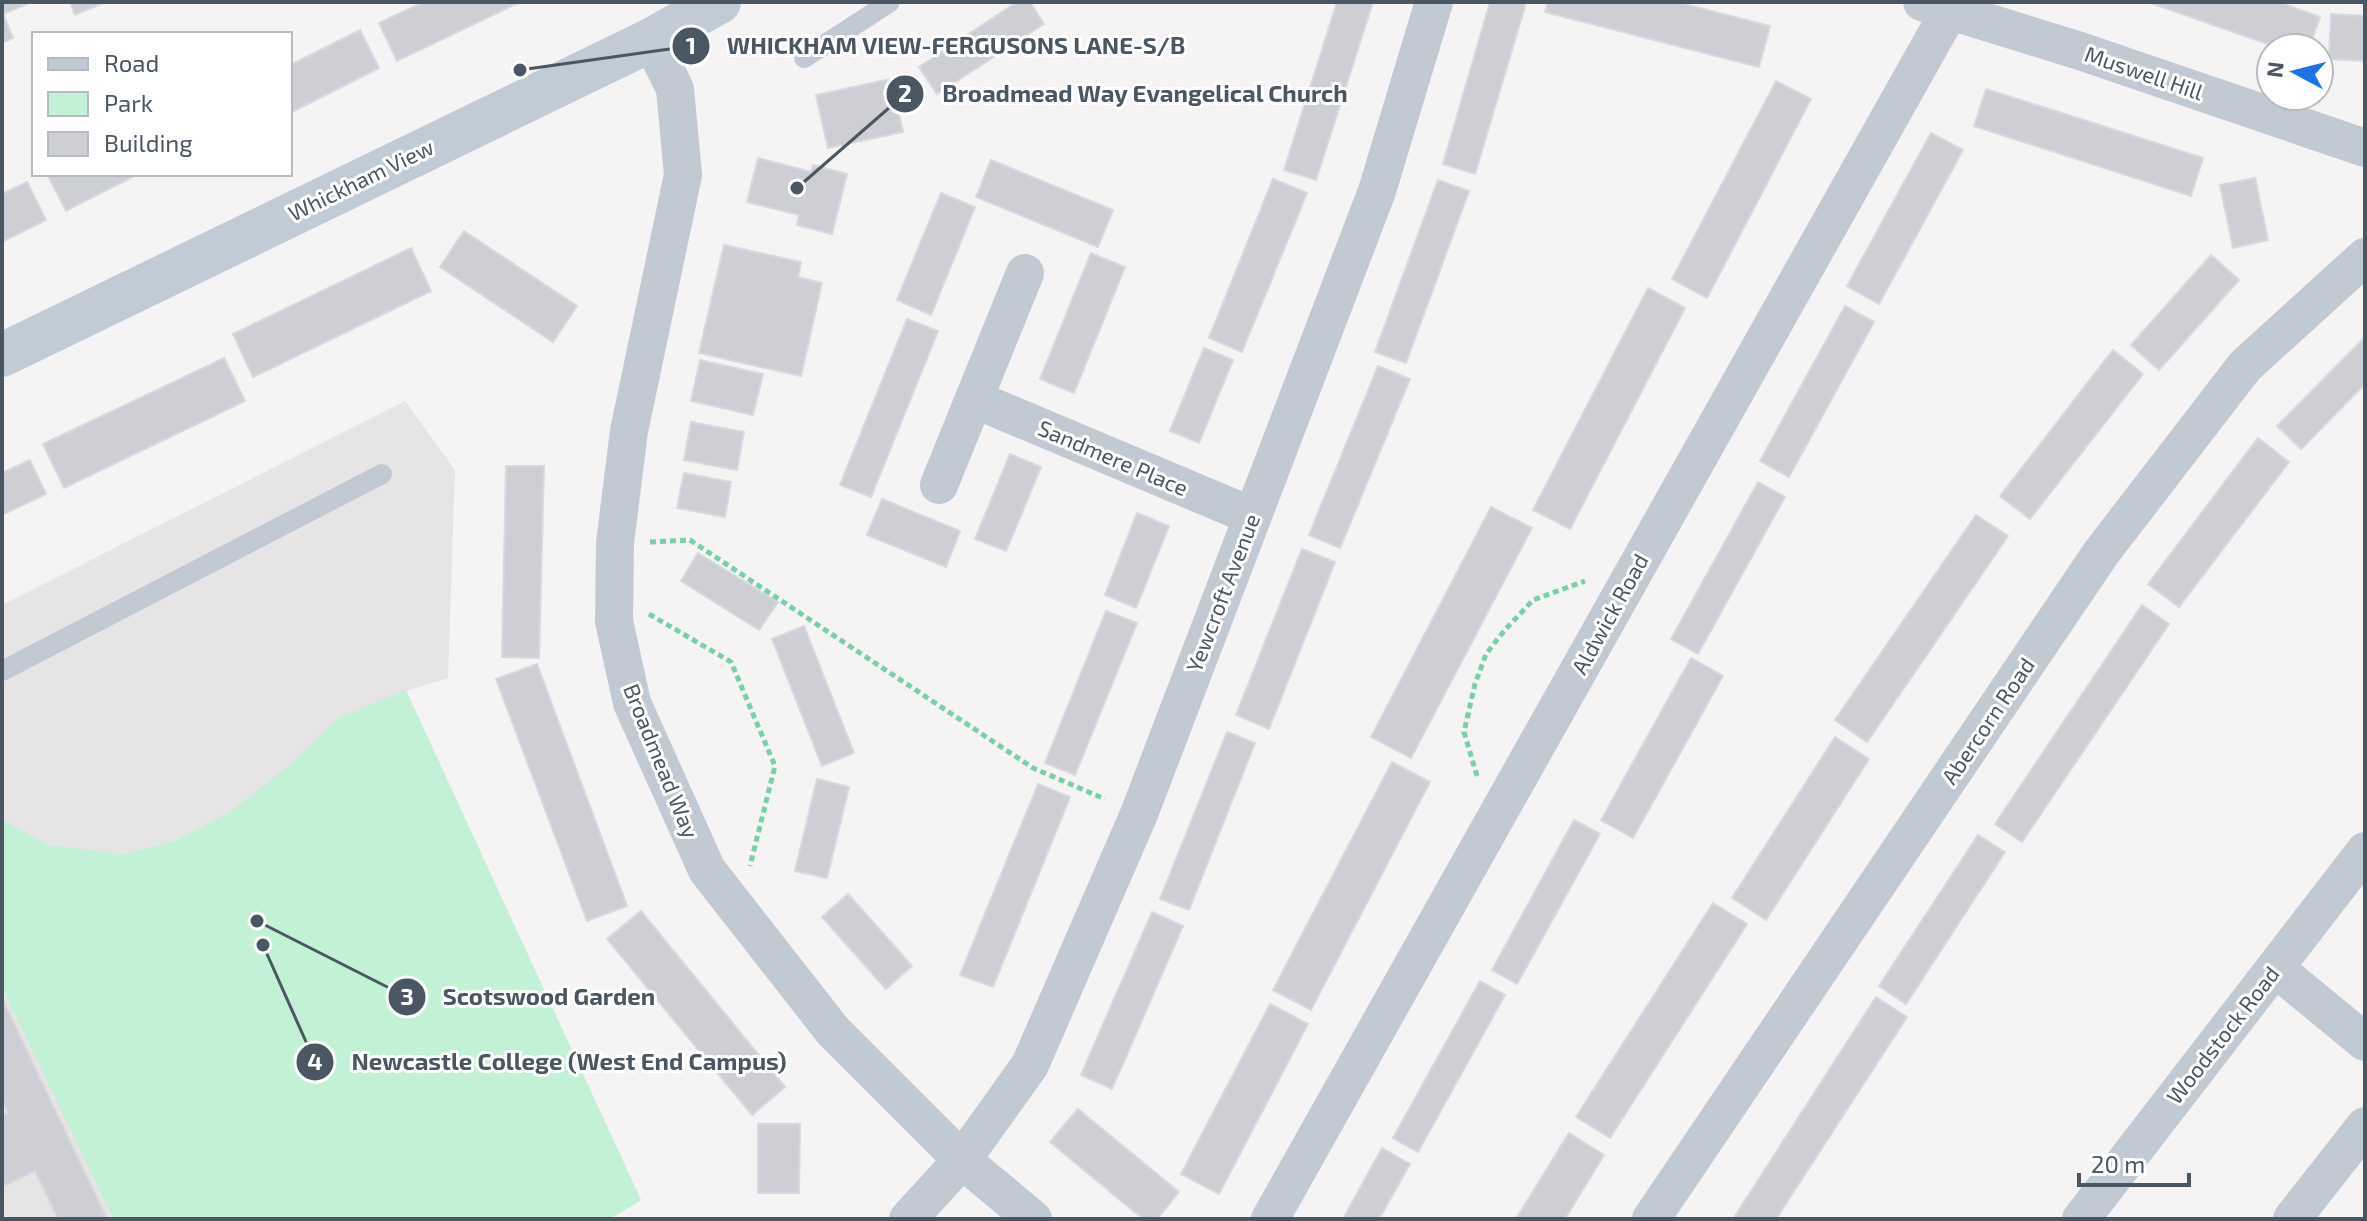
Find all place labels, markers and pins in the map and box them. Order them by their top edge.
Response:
callout: WHICKHAM VIEW-FERGUSONS LANE-S/B [671,22,1202,70]
callout: Broadmead Way Evangelical Church [885,70,1364,118]
callout: Scotswood Garden [387,973,671,1021]
callout: Newcastle College (West End Campus) [295,1038,802,1086]

